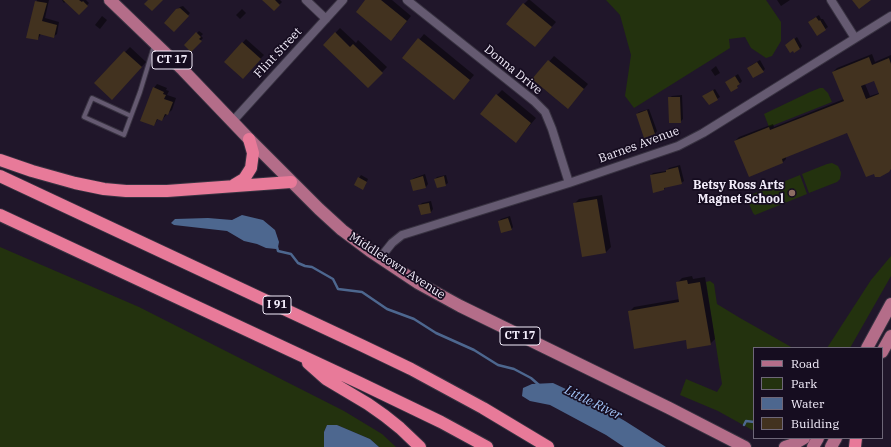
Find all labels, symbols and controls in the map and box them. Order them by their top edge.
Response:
street label: Flint Street [251,25,305,81]
street label: Donna Drive [481,42,545,98]
road number: CT 17 [152,51,192,69]
street label: Barnes Avenue [597,124,681,166]
place label: Betsy Ross Arts Magnet School [693,179,784,207]
marker: Betsy Ross Arts Magnet School [787,188,797,198]
street label: Middletown Avenue [346,230,448,302]
road number: I 91 [263,296,291,314]
road number: CT 17 [500,327,540,345]
legend [753,347,883,439]
text: Road [791,356,820,371]
text: Park [791,376,817,391]
water label: Little River [562,382,624,424]
text: Water [791,396,824,411]
text: Building [791,416,839,431]

